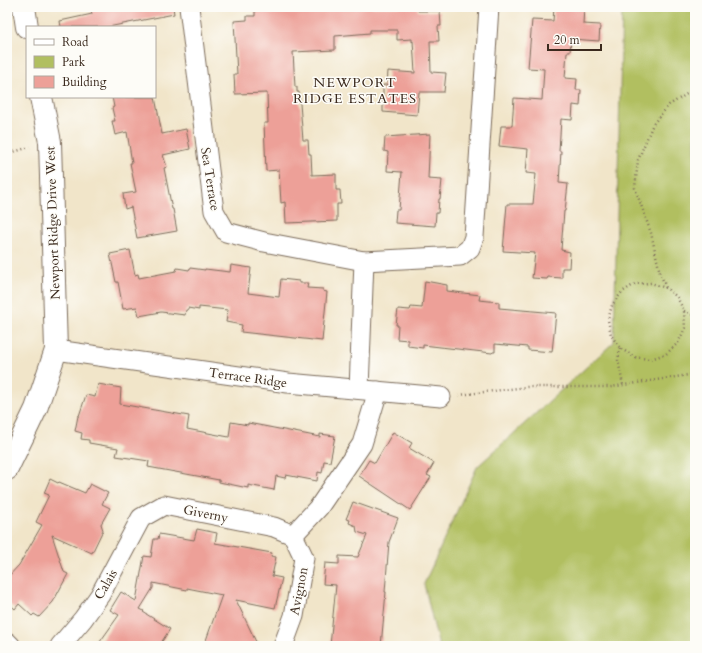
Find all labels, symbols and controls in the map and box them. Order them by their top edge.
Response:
legend [26,26,156,98]
scale bar [548,26,601,52]
text: 20 m [554,32,581,48]
text: Road [62,34,89,50]
text: Park [62,54,86,70]
district label: NEWPORT RIDGE ESTATES [293,73,417,108]
text: Building [62,74,107,90]
street label: Newport Ridge Drive West [41,146,65,300]
street label: Sea Terrace [196,146,224,212]
street label: Terrace Ridge [208,364,288,392]
street label: Giverny [182,501,230,527]
street label: Avignon [286,565,313,617]
street label: Calais [90,566,122,603]

